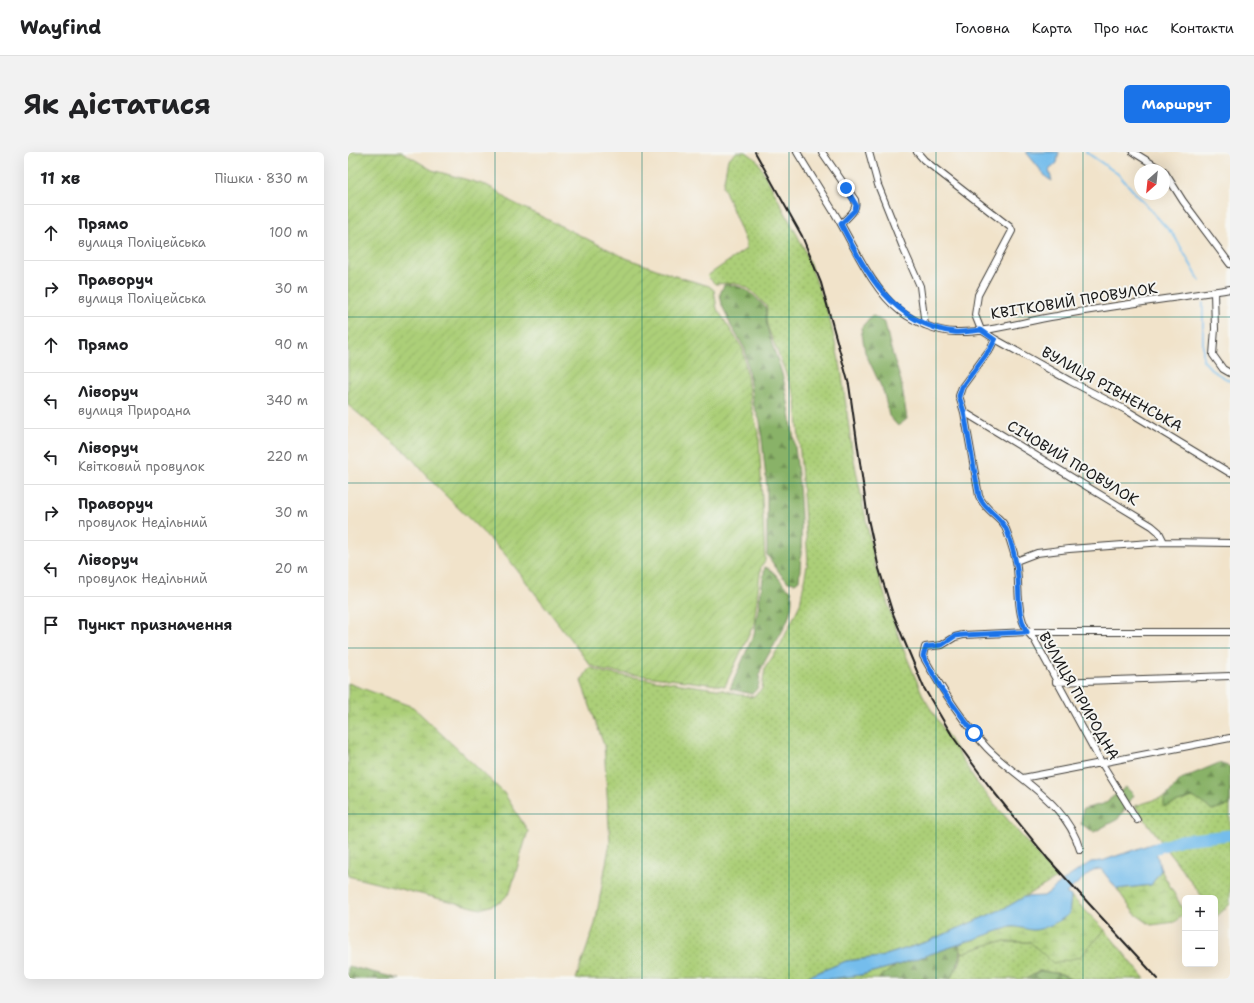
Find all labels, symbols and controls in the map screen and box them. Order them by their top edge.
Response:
text: Wayfind [20,15,101,40]
text: Головна [955,19,1010,37]
text: Карта [1032,19,1072,37]
text: Про нас [1094,19,1148,37]
text: Контакти [1170,19,1234,37]
text: Як дістатися [24,85,211,123]
button: Маршрут [1124,85,1230,123]
north arrow [1134,164,1170,200]
text: 11 хв [40,167,80,189]
text: Пішки · 830 m [215,170,308,187]
route end [837,179,855,197]
text: Прямо [78,214,128,234]
icon: ahead [40,222,62,244]
text: 100 m [269,224,308,241]
text: вулиця Поліцейська [78,234,206,251]
text: Праворуч [78,270,153,290]
street label: КВІТКОВИЙ ПРОВУЛОК [989,277,1159,324]
icon: right [40,278,62,300]
text: 30 m [274,280,308,297]
text: вулиця Поліцейська [78,290,206,307]
icon: ahead [40,334,62,356]
text: Прямо [78,335,128,355]
text: 90 m [274,336,308,353]
street label: ВУЛИЦЯ РІВНЕНСЬКА [1038,342,1186,436]
text: Ліворуч [78,382,138,402]
icon: left [40,390,62,412]
text: 340 m [266,392,308,409]
text: вулиця Природна [78,402,191,419]
street label: СІЧОВИЙ ПРОВУЛОК [1003,415,1143,510]
text: Ліворуч [78,438,138,458]
icon: left [40,446,62,468]
text: 220 m [266,448,308,465]
text: Квітковий провулок [78,458,205,475]
text: Праворуч [78,494,153,514]
icon: right [40,502,62,524]
text: 30 m [274,504,308,521]
text: провулок Недільний [78,514,208,531]
text: Ліворуч [78,550,138,570]
icon: left [40,558,62,580]
text: 20 m [275,560,308,577]
text: провулок Недільний [78,570,208,587]
icon: arrive [40,614,62,636]
text: Пункт призначення [78,615,233,635]
street label: ВУЛИЦЯ ПРИРОДНА [1034,628,1124,764]
route start [965,724,983,742]
map controls [1182,895,1218,967]
button: + [1182,895,1218,931]
button: − [1182,931,1218,967]

